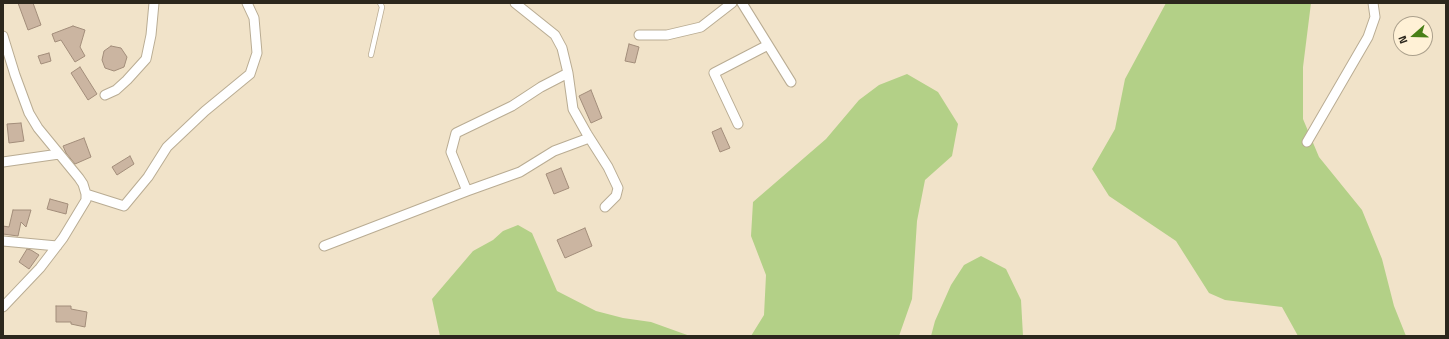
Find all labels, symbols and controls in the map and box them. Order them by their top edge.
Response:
north arrow [1393,16,1433,56]
text: N [1394,33,1411,46]

